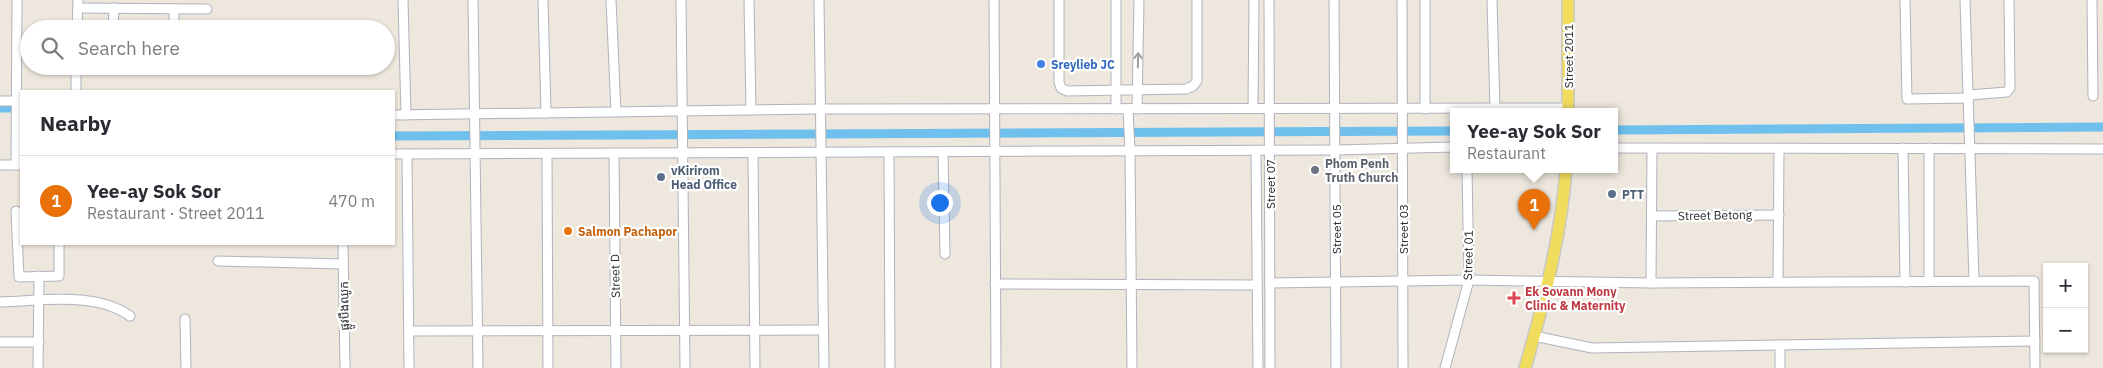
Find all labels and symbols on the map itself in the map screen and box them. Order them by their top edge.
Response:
street label: Street 2011 [1561,24,1576,88]
one-way arrow [1133,52,1143,68]
place label: Sreylieb JC [1051,57,1115,72]
marker: Sreylieb JC [1035,58,1047,70]
place label: Phom Penh Truth Church [1325,156,1398,185]
street label: Street 07 [1263,159,1278,209]
place label: vKirirom Head Office [671,163,737,192]
marker: Phom Penh Truth Church [1309,164,1321,176]
marker: vKirirom Head Office [655,171,667,183]
place label: PTT [1622,187,1644,202]
marker: PTT [1606,188,1618,200]
pin: 1 [1518,189,1550,230]
your location [927,190,953,216]
street label: Street 05 [1329,204,1344,254]
street label: Street 03 [1396,204,1411,254]
street label: Street Betong [1678,207,1753,223]
place label: Salmon Pachapor [578,224,677,239]
marker: Salmon Pachapor [562,225,574,237]
street label: Street 01 [1460,230,1476,280]
street label: Street D [607,254,623,298]
street label: ផ្លូវបឹងឈូក [336,281,355,331]
place label: Ek Sovann Mony Clinic & Maternity [1525,284,1626,313]
marker: Ek Sovann Mony Clinic & Maternity [1507,291,1521,305]

